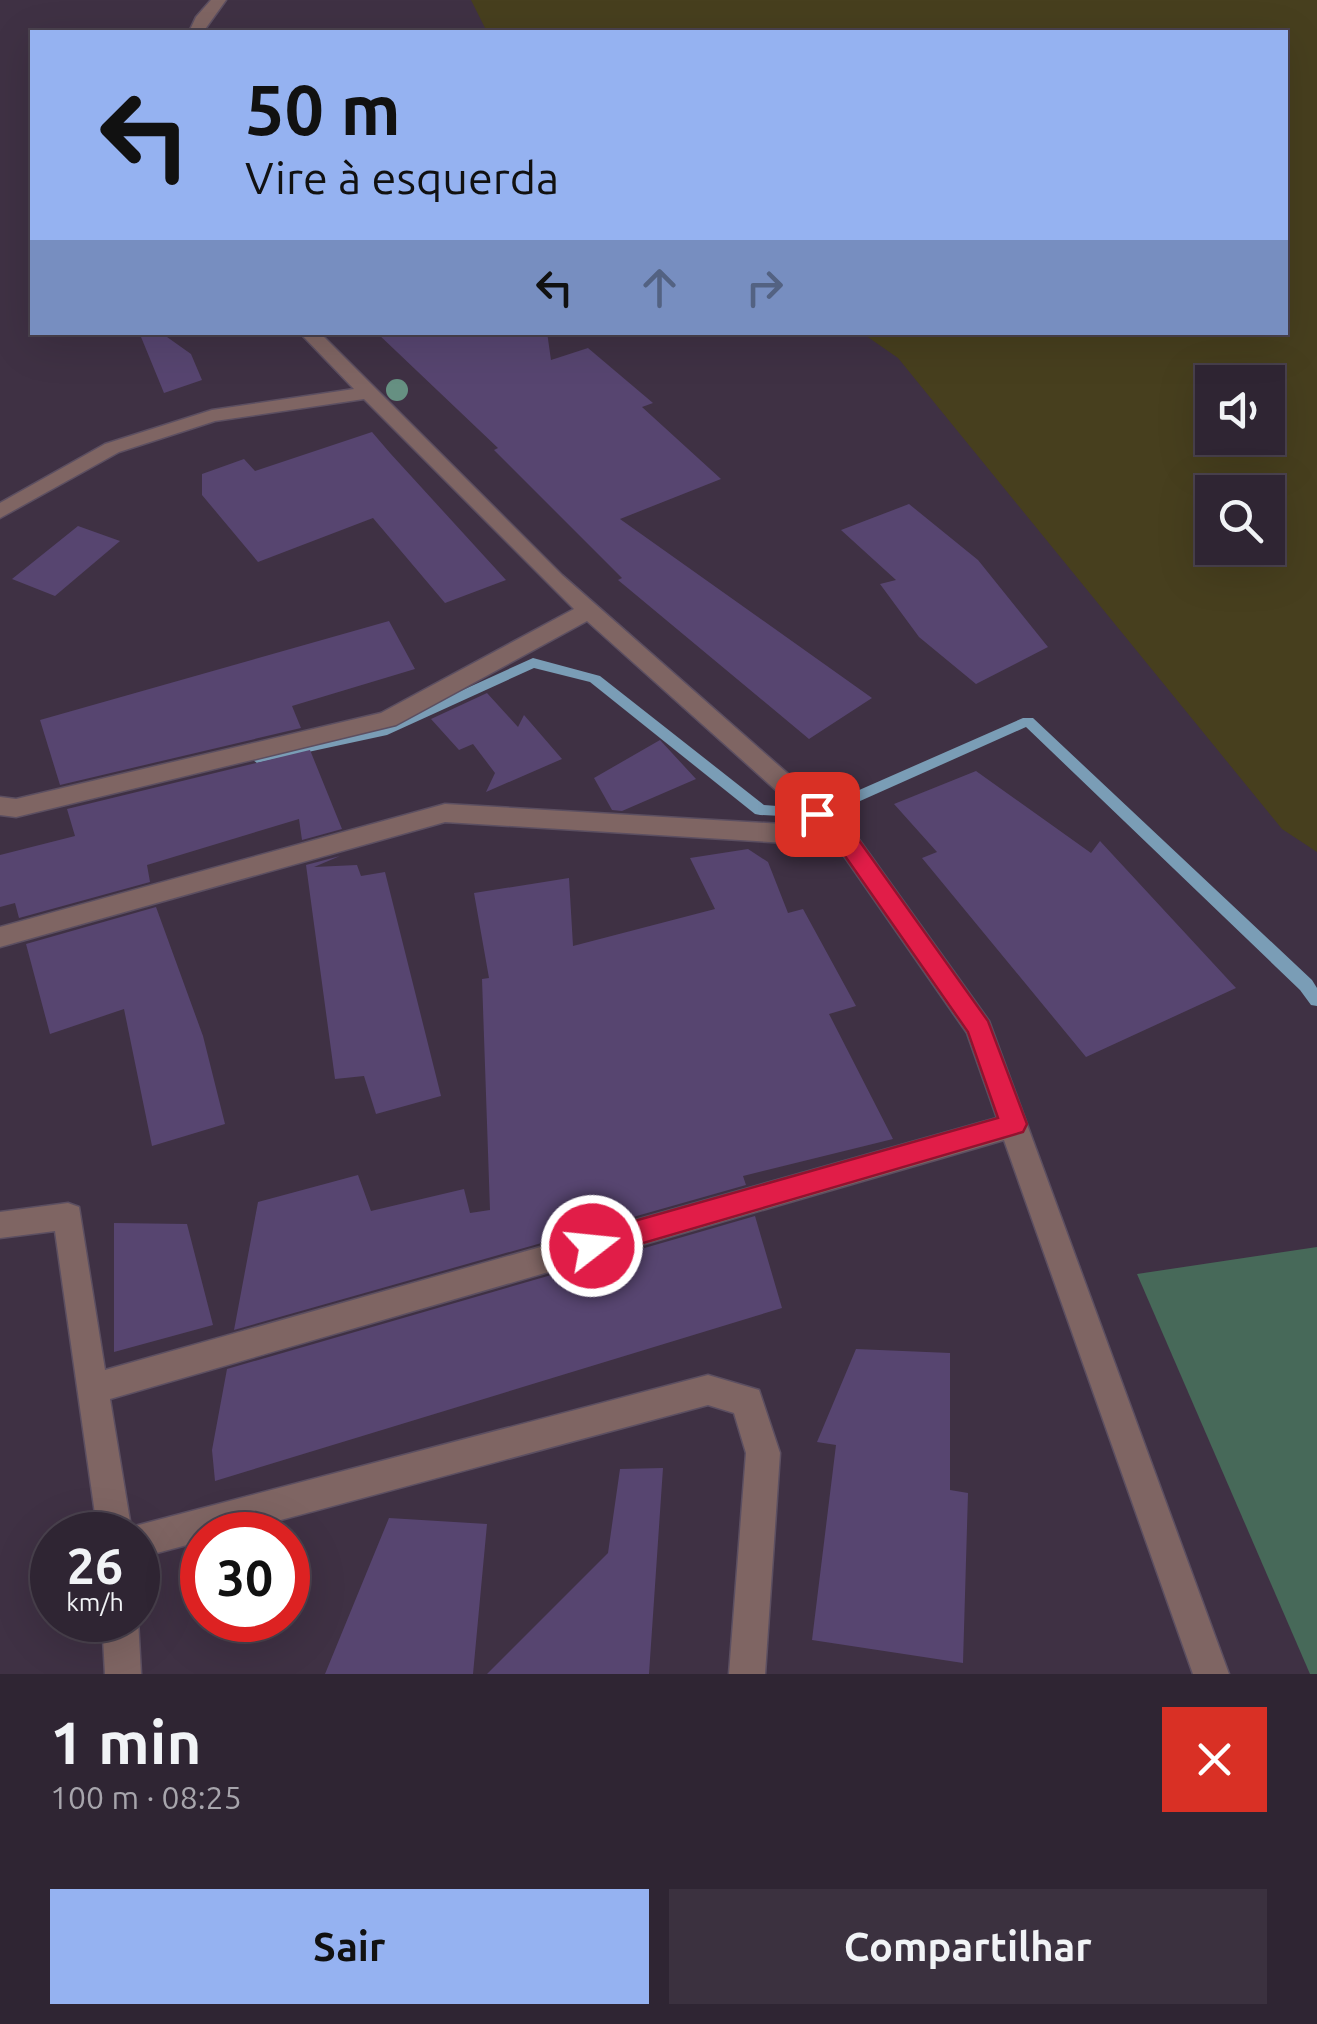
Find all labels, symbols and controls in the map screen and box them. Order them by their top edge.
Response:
icon: left [80,70,210,200]
text: 50 m [245,70,401,148]
text: Vire à esquerda [245,152,559,203]
icon: left [527,260,582,315]
icon: ahead [632,260,687,315]
icon: right [737,260,792,315]
map controls [1195,365,1285,565]
button: sound [1195,365,1285,455]
button: search [1195,475,1285,565]
pin [775,772,860,857]
icon: arrive [790,787,845,842]
position arrow [540,1194,644,1298]
speed limit sign: 30 [180,1512,310,1642]
text: 26 [67,1537,123,1593]
text: km/h [66,1588,124,1616]
button: close [1162,1707,1267,1812]
text: 1 min [50,1708,202,1775]
text: 100 m · 08:25 [50,1779,242,1815]
button: Sair [50,1889,649,2004]
button: Compartilhar [669,1889,1267,2004]

